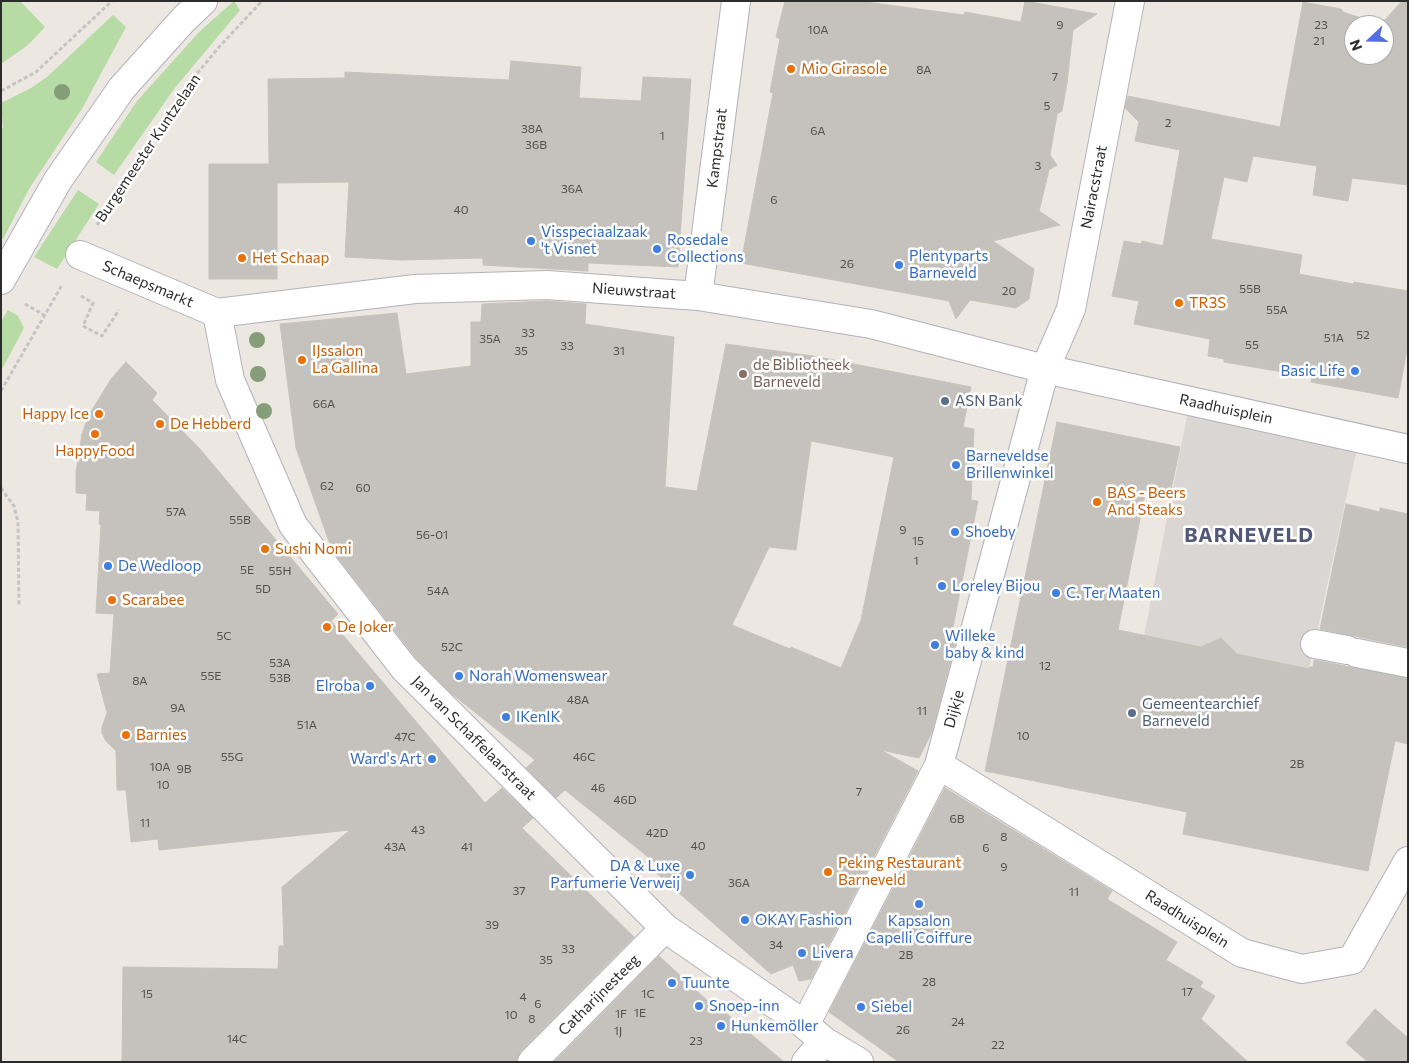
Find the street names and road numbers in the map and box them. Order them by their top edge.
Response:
street label: Burgemeester Kuntzelaan [92,70,204,226]
street label: Kampstraat [703,107,731,189]
street label: Nairacstraat [1077,144,1111,230]
street label: Schaepsmarkt [100,257,196,311]
street label: Nieuwstraat [591,279,677,303]
street label: Raadhuisplein [1178,390,1274,428]
street label: Jan van Schaffelaarstraat [408,672,540,804]
street label: Dijkje [940,688,968,730]
street label: Raadhuisplein [1142,886,1232,952]
street label: Catharijnesteeg [555,951,643,1039]

